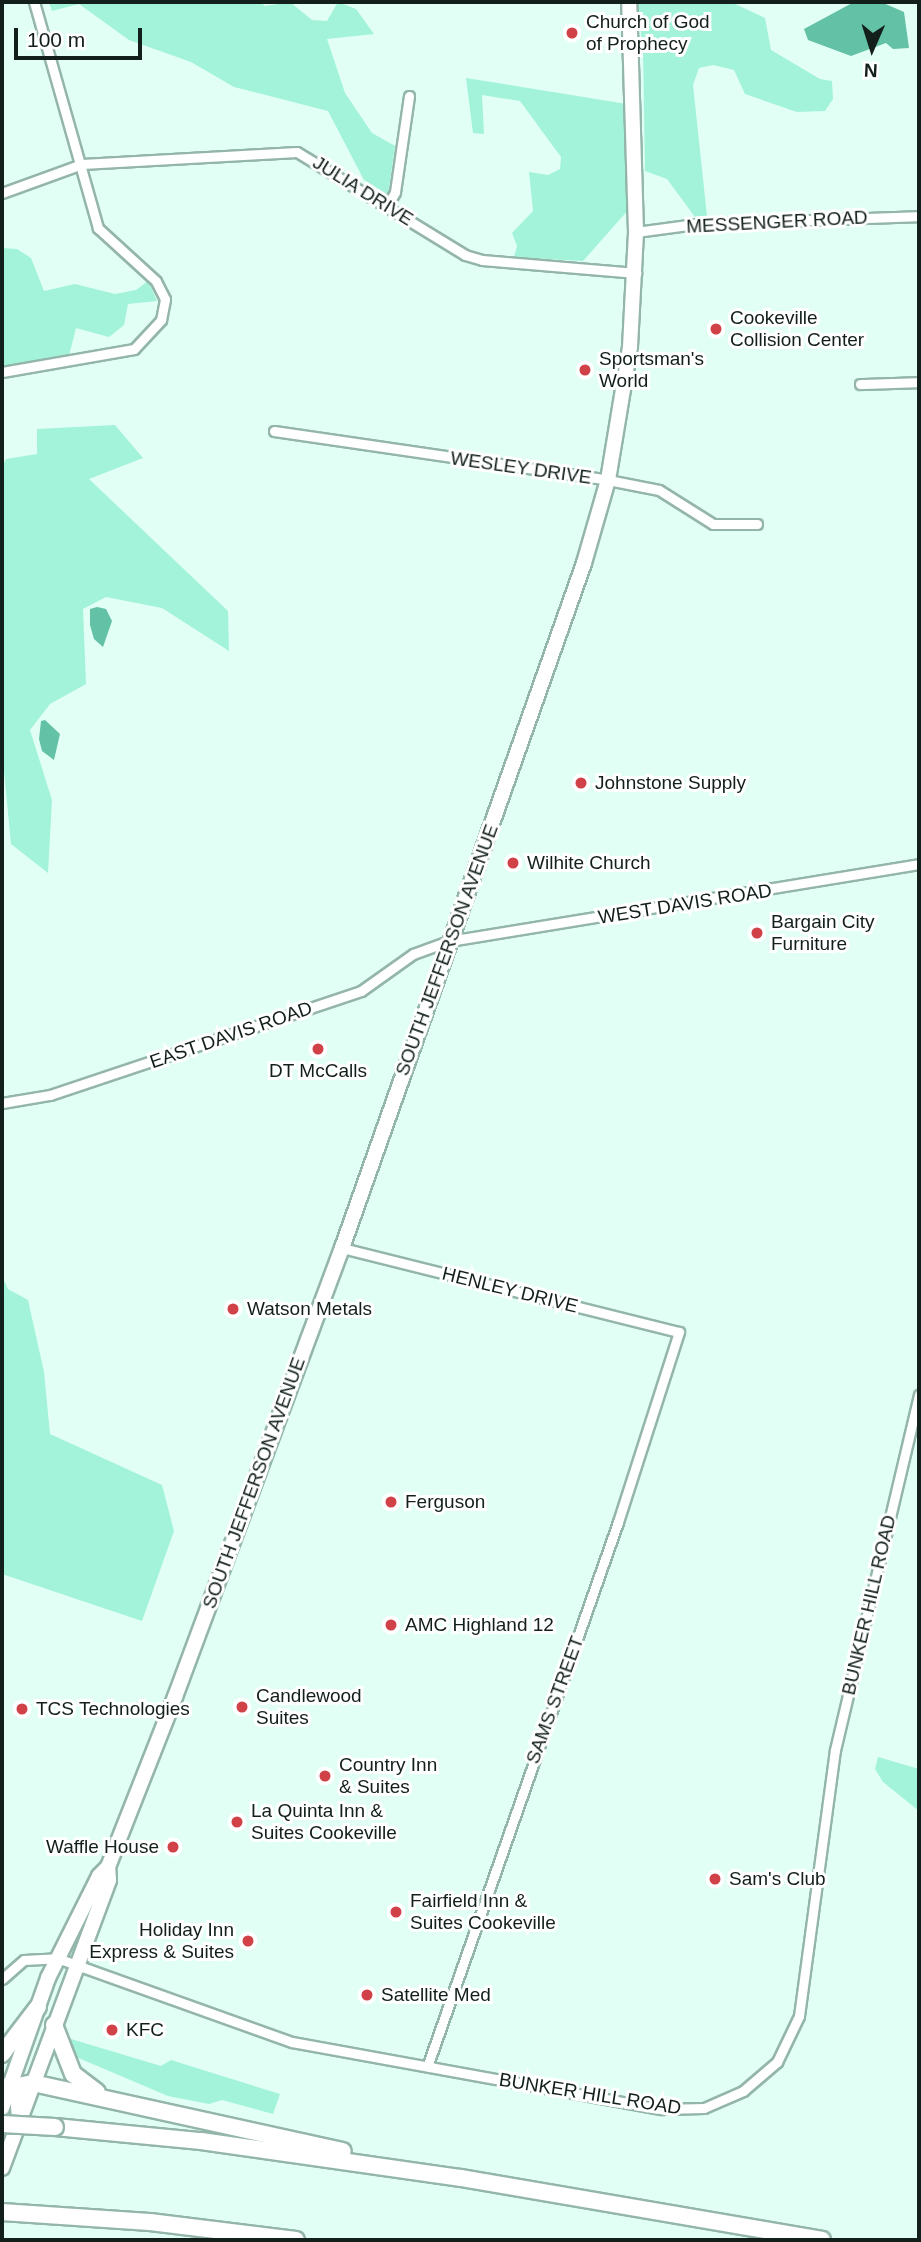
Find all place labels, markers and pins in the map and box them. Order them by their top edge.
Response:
place label: Church of God of Prophecy [586,11,710,55]
marker: Church of God of Prophecy [564,25,580,41]
place label: Cookeville Collision Center [730,307,864,351]
marker: Cookeville Collision Center [708,321,724,337]
place label: Sportsman's World [599,348,704,392]
marker: Sportsman's World [577,362,593,378]
place label: Johnstone Supply [595,772,746,794]
marker: Johnstone Supply [573,775,589,791]
place label: Wilhite Church [527,852,651,874]
marker: Wilhite Church [505,855,521,871]
place label: Bargain City Furniture [771,911,874,955]
marker: Bargain City Furniture [749,925,765,941]
marker: DT McCalls [310,1041,326,1057]
place label: DT McCalls [269,1060,367,1082]
place label: Watson Metals [247,1298,372,1320]
marker: Watson Metals [225,1301,241,1317]
place label: Ferguson [405,1491,485,1513]
marker: Ferguson [383,1494,399,1510]
place label: AMC Highland 12 [405,1614,554,1636]
marker: AMC Highland 12 [383,1617,399,1633]
place label: Candlewood Suites [256,1685,362,1729]
place label: TCS Technologies [36,1698,190,1720]
marker: Candlewood Suites [234,1699,250,1715]
marker: TCS Technologies [14,1701,30,1717]
place label: Country Inn & Suites [339,1754,437,1798]
marker: Country Inn & Suites [317,1768,333,1784]
place label: La Quinta Inn & Suites Cookeville [251,1800,397,1844]
marker: La Quinta Inn & Suites Cookeville [229,1814,245,1830]
place label: Waffle House [46,1836,159,1858]
marker: Waffle House [165,1839,181,1855]
place label: Sam's Club [729,1868,826,1890]
marker: Sam's Club [707,1871,723,1887]
place label: Fairfield Inn & Suites Cookeville [410,1890,556,1934]
marker: Fairfield Inn & Suites Cookeville [388,1904,404,1920]
place label: Holiday Inn Express & Suites [89,1919,234,1963]
marker: Holiday Inn Express & Suites [240,1933,256,1949]
place label: Satellite Med [381,1984,491,2006]
marker: Satellite Med [359,1987,375,2003]
place label: KFC [126,2019,164,2041]
marker: KFC [104,2022,120,2038]

